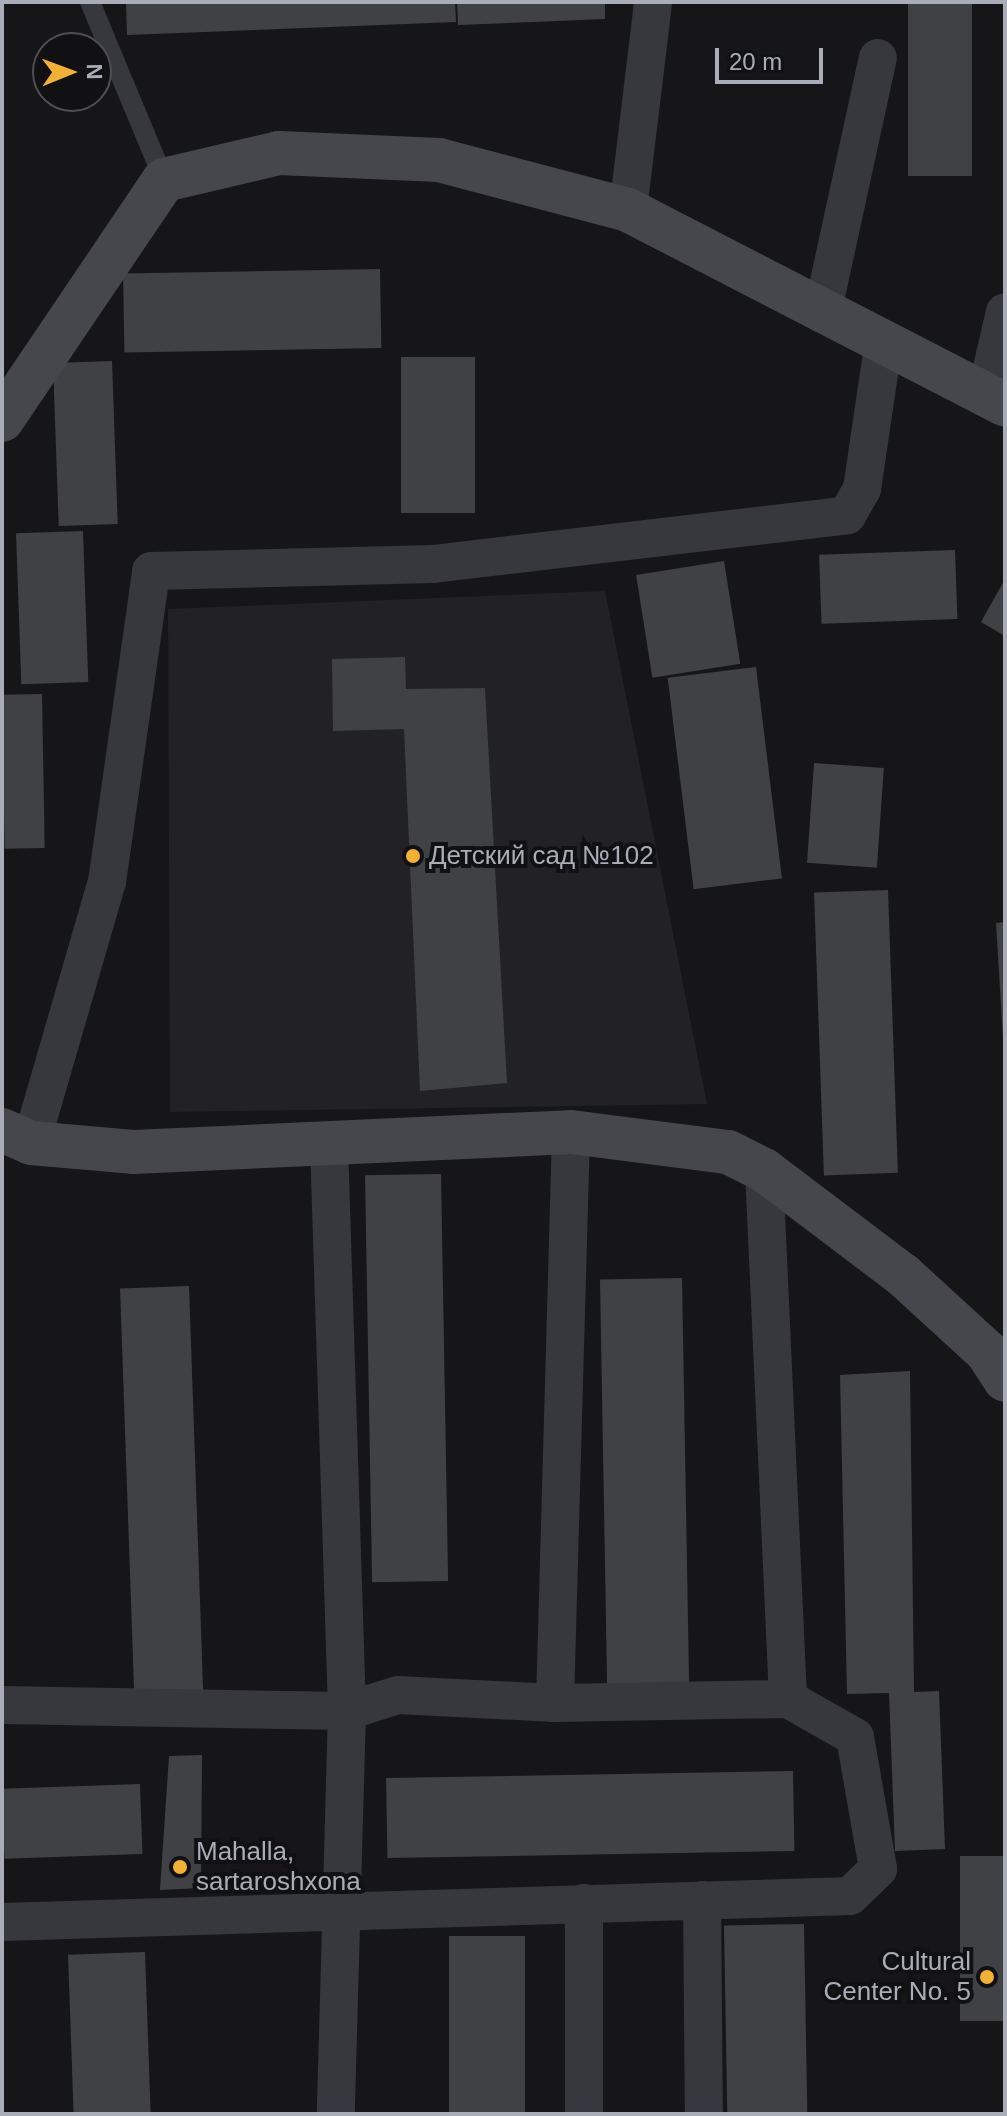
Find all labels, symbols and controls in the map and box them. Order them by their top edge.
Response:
north arrow [32,32,112,112]
scale bar [719,32,827,82]
text: 20 m [729,48,782,75]
text: N [82,63,107,80]
place label: Детский сад №102 [429,840,654,872]
marker: Детский сад №102 [404,847,422,865]
place label: Mahalla, sartaroshxona [196,1836,361,1898]
marker: Mahalla, sartaroshxona [171,1858,189,1876]
place label: Cultural Center No. 5 [824,1946,971,2008]
marker: Cultural Center No. 5 [978,1968,996,1986]

